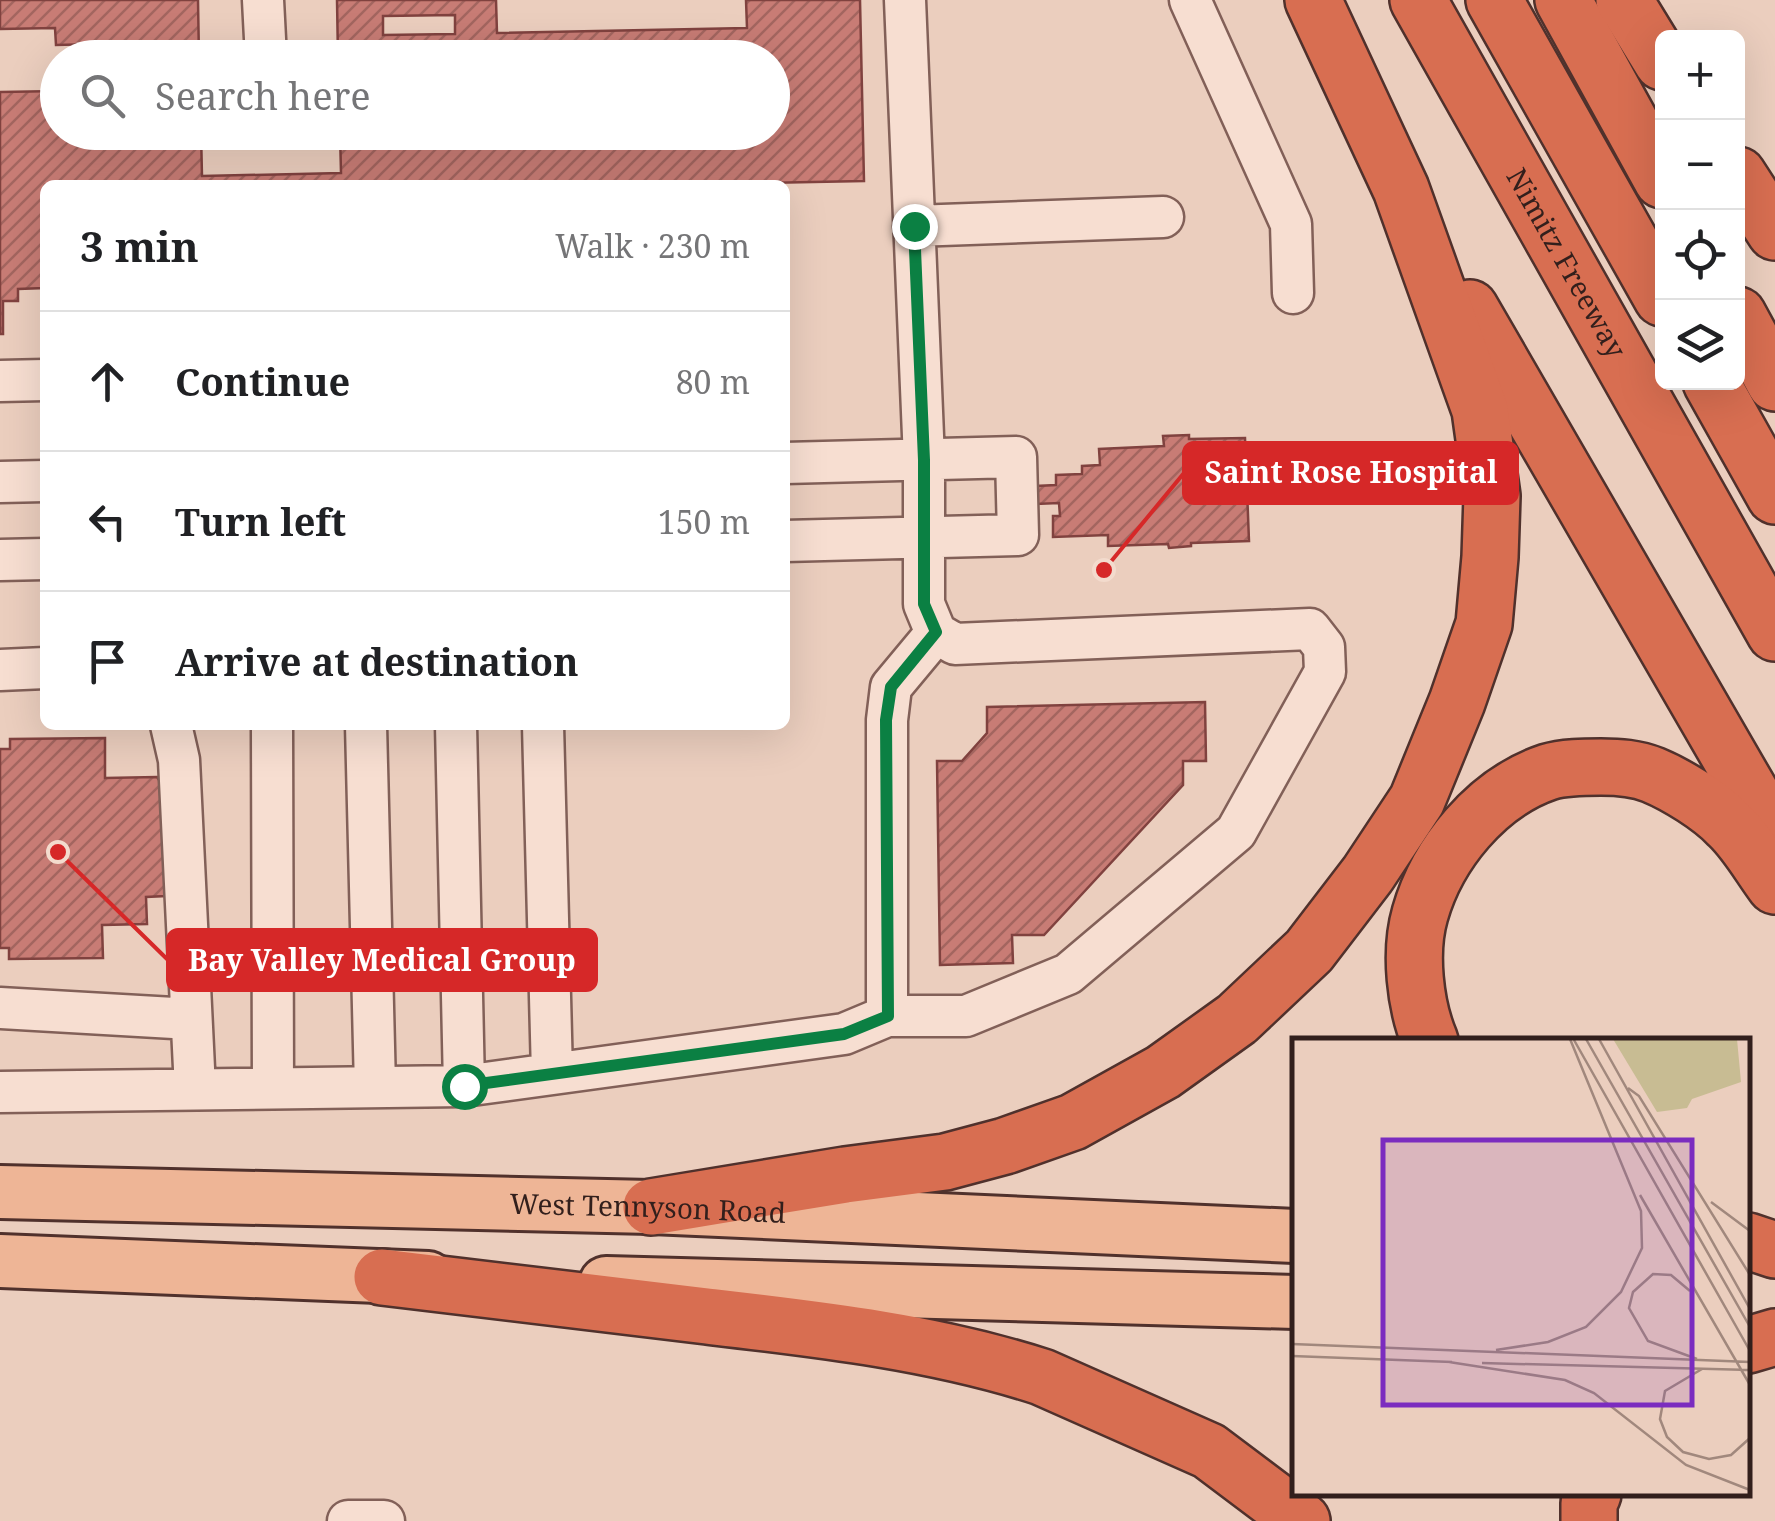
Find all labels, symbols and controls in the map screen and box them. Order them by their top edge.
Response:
map controls [1655,30,1745,390]
button: + [1655,30,1745,120]
search box [40,40,790,150]
icon: search [75,68,130,123]
text: Search here [155,69,371,121]
button: − [1655,120,1745,210]
street label: Nimitz Freeway [1499,161,1636,364]
route end [892,204,938,250]
button: locate [1655,210,1745,300]
text: 3 min [80,217,199,274]
text: Walk · 230 m [555,224,750,267]
button: layers [1655,300,1745,390]
icon: ahead [80,354,135,409]
text: Continue [175,355,350,407]
text: 80 m [676,360,750,403]
callout: Saint Rose Hospital [1184,443,1517,503]
text: Saint Rose Hospital [1204,451,1498,492]
icon: left [80,494,135,549]
text: Turn left [175,495,346,547]
text: 150 m [658,500,750,543]
icon: arrive [80,634,135,689]
text: Arrive at destination [175,635,579,687]
callout: Bay Valley Medical Group [168,930,596,990]
text: Bay Valley Medical Group [188,939,576,980]
inset map [1292,1038,1750,1496]
route start [442,1064,488,1110]
street label: West Tennyson Road [509,1184,787,1231]

